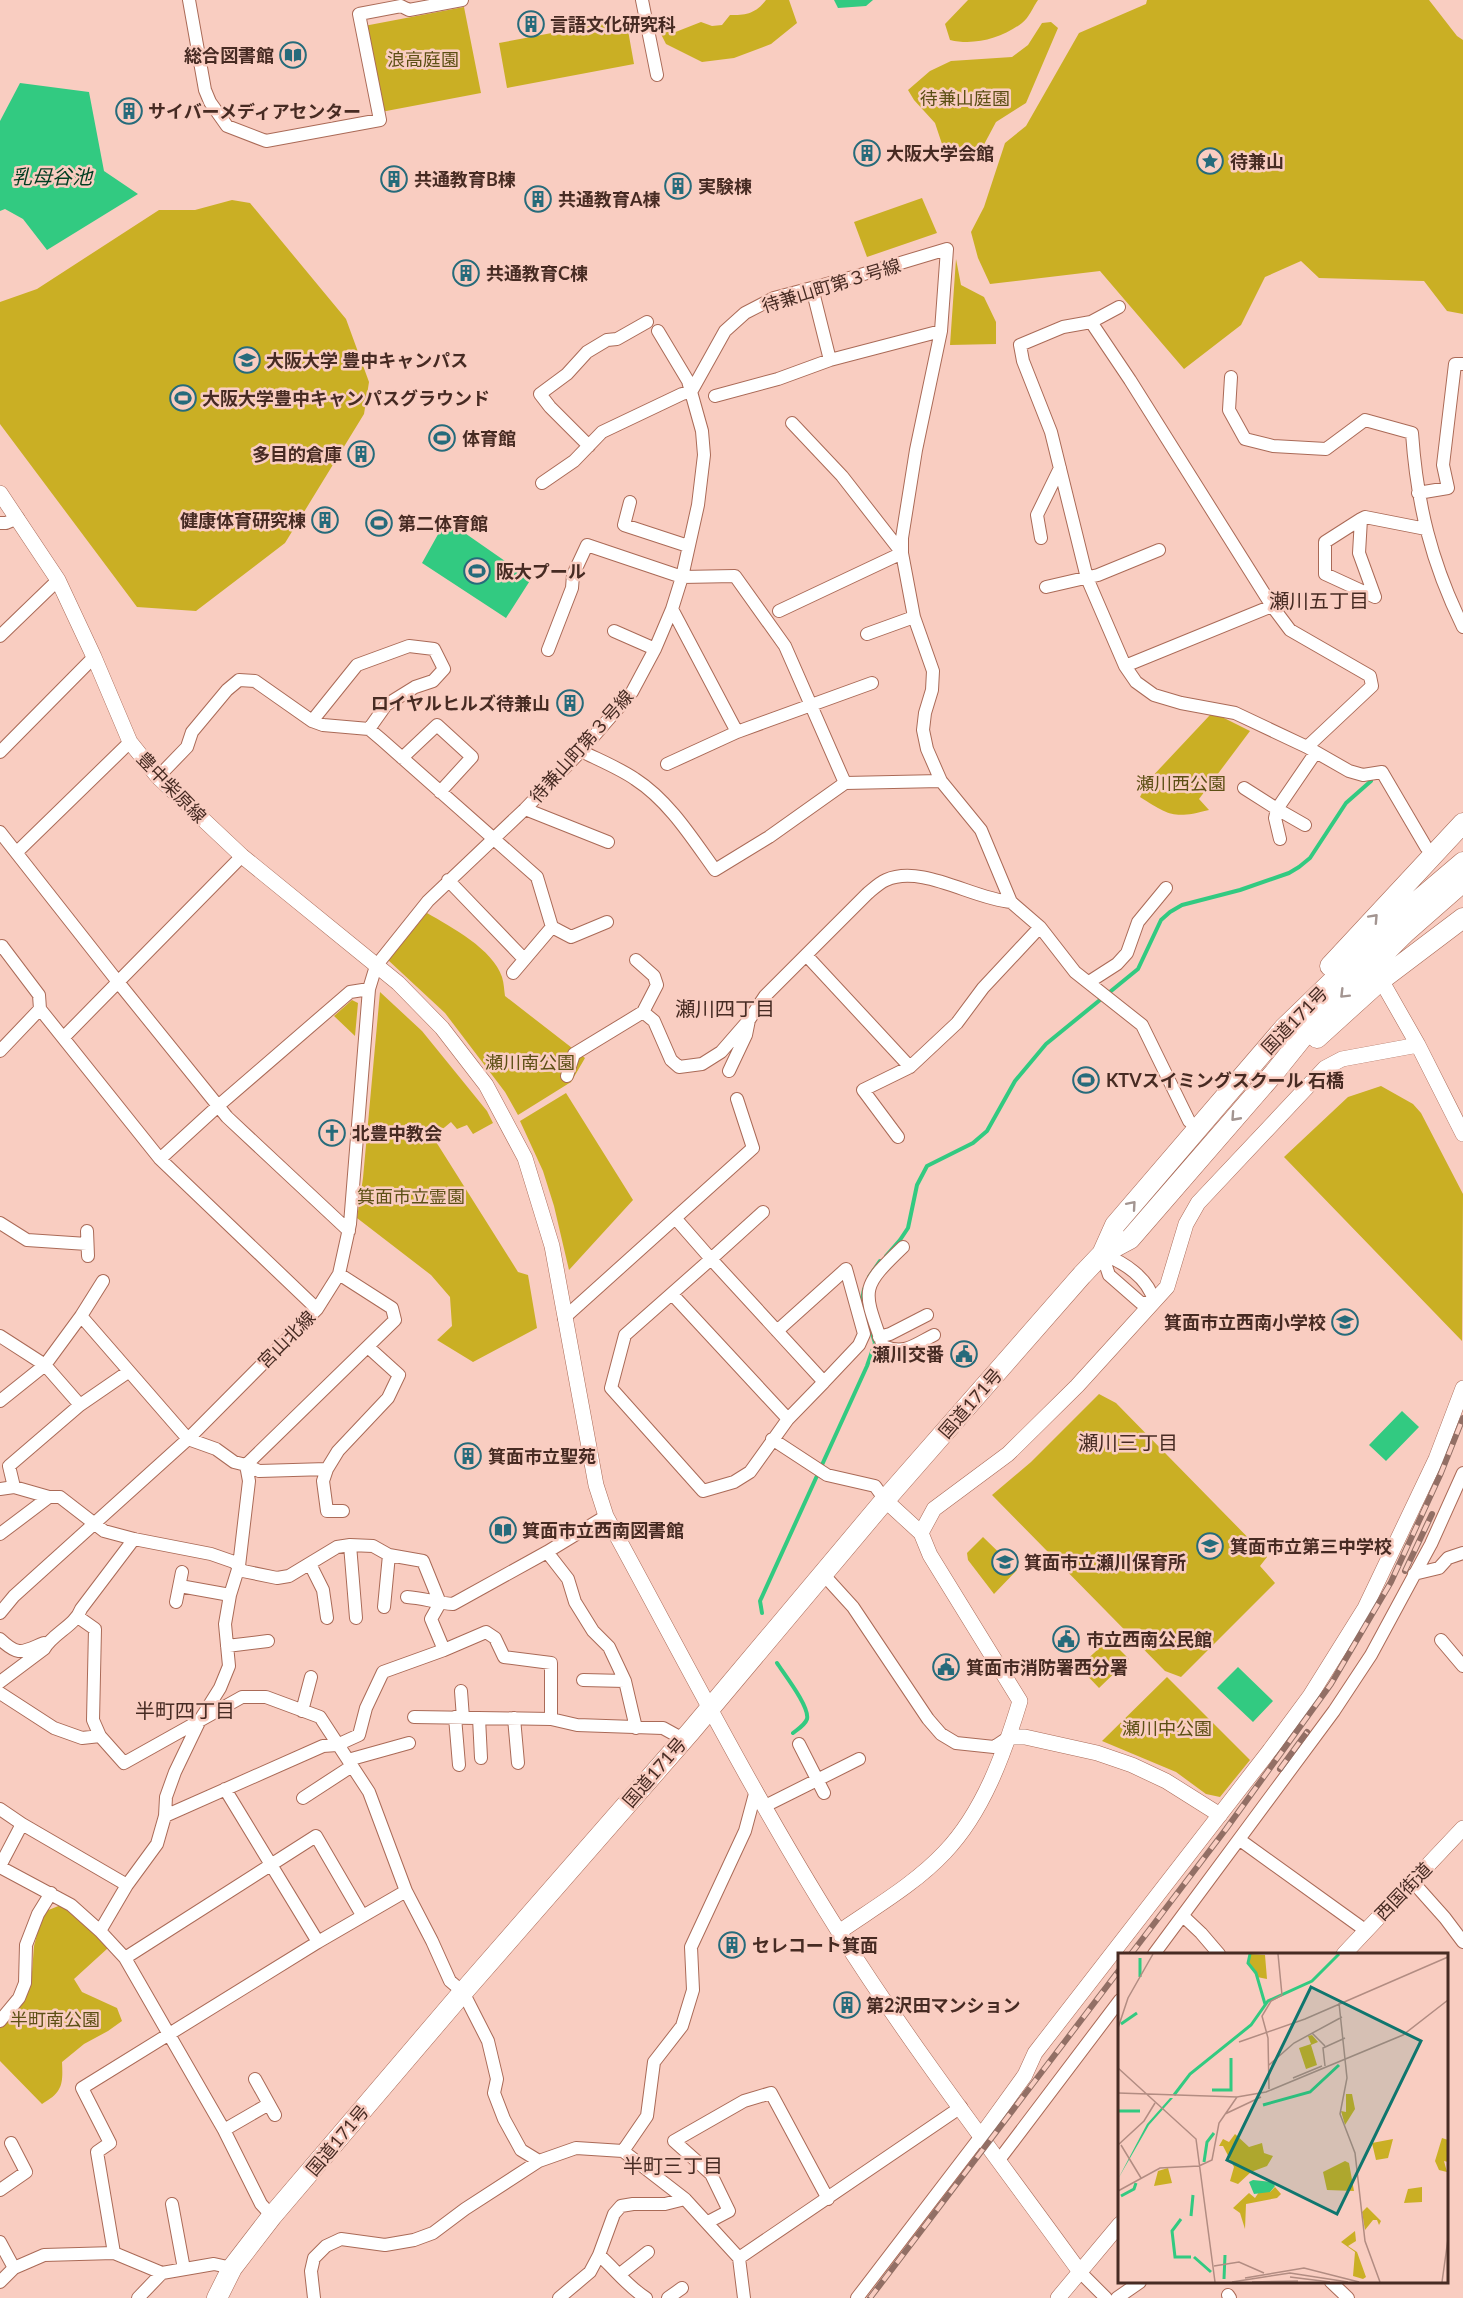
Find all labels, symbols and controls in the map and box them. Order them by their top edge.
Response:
building icon: 言語文化研究科 [516,9,546,39]
place label: 言語文化研究科 [550,13,676,35]
library icon: 総合図書館 [278,40,308,70]
place label: 総合図書館 [184,44,274,66]
park label: 浪高庭園 [387,48,459,70]
park label: 待兼山庭園 [920,87,1010,109]
building icon: サイバーメディアセンター [114,96,144,126]
place label: サイバーメディアセンター [148,100,361,122]
building icon: 大阪大学会館 [852,138,882,168]
place label: 大阪大学会館 [886,142,994,164]
place icon: 待兼山 [1195,146,1225,176]
place label: 待兼山 [1230,150,1284,172]
water label: 乳母谷池 [12,164,94,188]
building icon: 共通教育B棟 [379,164,409,194]
place label: 共通教育B棟 [414,168,516,190]
building icon: 実験棟 [663,171,693,201]
place label: 実験棟 [698,175,752,197]
building icon: 共通教育A棟 [523,184,553,214]
place label: 共通教育A棟 [558,188,661,210]
street label: 待兼山町第３号線 [759,253,903,317]
building icon: 共通教育C棟 [451,258,481,288]
place label: 共通教育C棟 [486,262,588,284]
school or university icon: 大阪大学 豊中キャンパス [232,345,262,375]
place label: 大阪大学 豊中キャンパス [266,349,468,371]
sports icon: 大阪大学豊中キャンパスグラウンド [168,383,198,413]
place label: 大阪大学豊中キャンパスグラウンド [202,387,490,409]
sports icon: 体育館 [427,423,457,453]
place label: 体育館 [462,427,516,449]
building icon: 多目的倉庫 [346,439,376,469]
place label: 多目的倉庫 [252,443,342,465]
building icon: 健康体育研究棟 [310,505,340,535]
sports icon: 第二体育館 [364,508,394,538]
place label: 健康体育研究棟 [180,509,306,531]
place label: 第二体育館 [398,512,488,534]
sports icon: 阪大プール [462,556,492,586]
place label: 阪大プール [496,560,586,582]
district label: 瀬川五丁目 [1269,588,1369,612]
street label: 待兼山町第３号線 [525,685,637,807]
building icon: ロイヤルヒルズ待兼山 [555,688,585,718]
place label: ロイヤルヒルズ待兼山 [371,692,550,714]
street label: 豊中柴原線 [133,747,211,827]
park label: 瀬川西公園 [1136,772,1226,794]
one-way arrow [1367,915,1378,925]
street label: 国道171号 [1256,982,1332,1058]
one-way arrow [1340,986,1351,997]
district label: 瀬川四丁目 [675,996,775,1020]
park label: 瀬川南公園 [485,1051,575,1073]
sports icon: KTVスイミングスクール 石橋 [1071,1065,1101,1095]
place label: KTVスイミングスクール 石橋 [1106,1069,1344,1091]
one-way arrow [1231,1110,1242,1121]
church icon: 北豊中教会 [317,1118,347,1148]
place label: 北豊中教会 [352,1122,442,1144]
park label: 箕面市立霊園 [357,1185,465,1207]
one-way arrow [1125,1201,1136,1212]
street label: 宮山北線 [253,1306,319,1372]
school or university icon: 箕面市立西南小学校 [1330,1307,1360,1337]
place label: 箕面市立西南小学校 [1164,1311,1326,1333]
public building icon: 瀬川交番 [949,1339,979,1369]
place label: 瀬川交番 [872,1343,944,1365]
street label: 国道171号 [934,1364,1006,1442]
district label: 瀬川三丁目 [1078,1430,1178,1454]
building icon: 箕面市立聖苑 [453,1441,483,1471]
place label: 箕面市立聖苑 [488,1445,596,1467]
library icon: 箕面市立西南図書館 [488,1515,518,1545]
place label: 箕面市立西南図書館 [522,1519,684,1541]
school or university icon: 箕面市立第三中学校 [1195,1531,1225,1561]
place label: 箕面市立第三中学校 [1230,1535,1392,1557]
school or university icon: 箕面市立瀬川保育所 [990,1547,1020,1577]
place label: 箕面市立瀬川保育所 [1024,1551,1186,1573]
public building icon: 市立西南公民館 [1051,1624,1081,1654]
place label: 市立西南公民館 [1086,1628,1212,1650]
public building icon: 箕面市消防署西分署 [931,1652,961,1682]
place label: 箕面市消防署西分署 [966,1656,1128,1678]
district label: 半町四丁目 [135,1698,235,1722]
park label: 瀬川中公園 [1122,1717,1212,1739]
street label: 国道171号 [618,1733,690,1811]
street label: 西国街道 [1370,1857,1436,1925]
building icon: セレコート箕面 [717,1930,747,1960]
place label: セレコート箕面 [752,1934,878,1956]
inset map [1118,1953,1448,2283]
building icon: 第2沢田マンション [832,1990,862,2020]
place label: 第2沢田マンション [866,1994,1020,2016]
park label: 半町南公園 [10,2008,100,2030]
street label: 国道171号 [301,2100,373,2180]
district label: 半町三丁目 [623,2153,723,2177]

